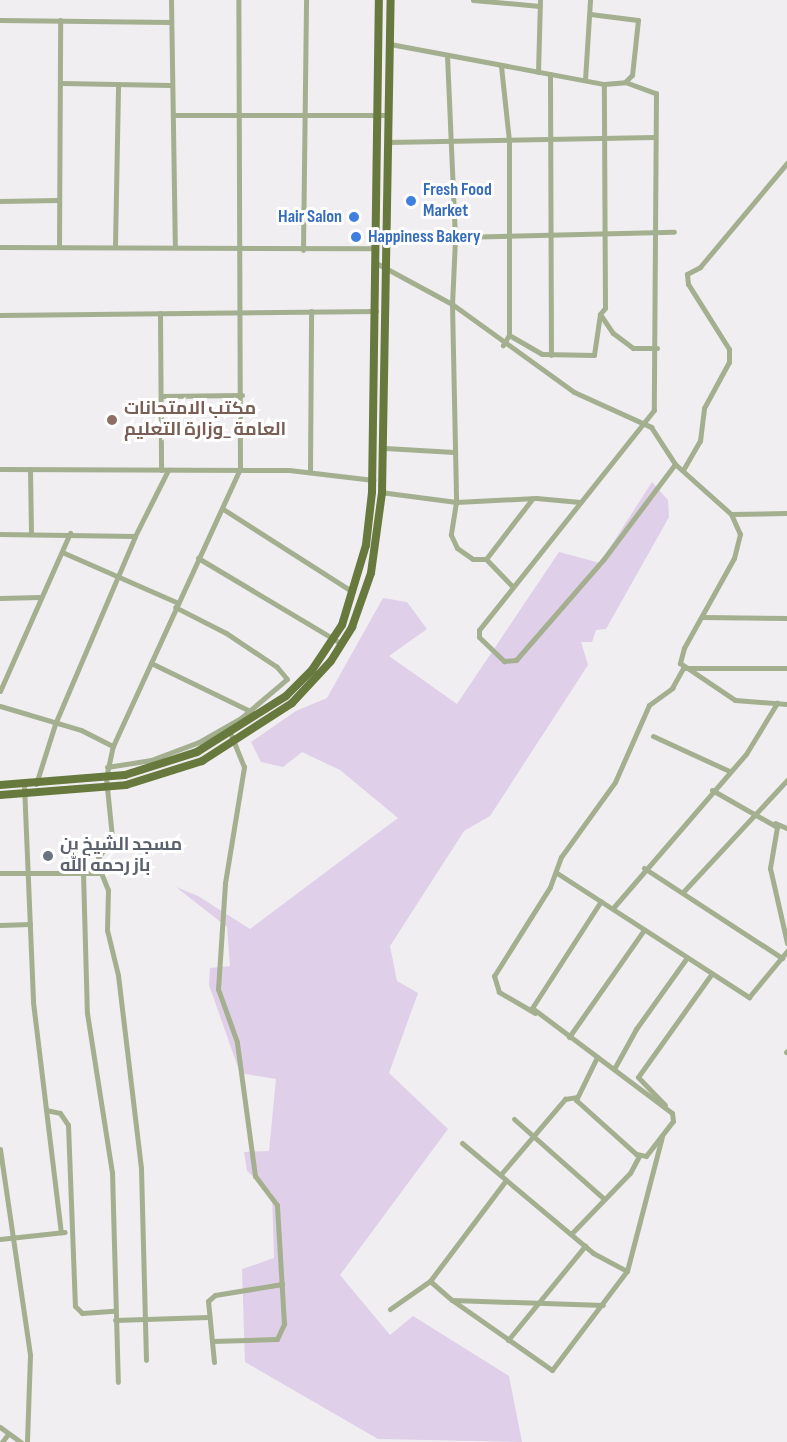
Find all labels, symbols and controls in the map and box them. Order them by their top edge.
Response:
place label: Fresh Food Market [423,180,492,222]
marker: Fresh Food Market [404,194,418,208]
place label: Hair Salon [278,206,342,228]
marker: Hair Salon [347,210,361,224]
place label: Happiness Bakery [368,226,481,248]
marker: Happiness Bakery [349,230,363,244]
place label: مكتب الامتحانات العامة _وزارة التعليم [124,399,286,442]
marker: مكتب الامتحانات العامة _وزارة التعليم [105,413,119,427]
place label: مسجد الشيخ بن باز رحمه الله [60,835,182,878]
marker: مسجد الشيخ بن باز رحمه الله [41,849,55,863]

